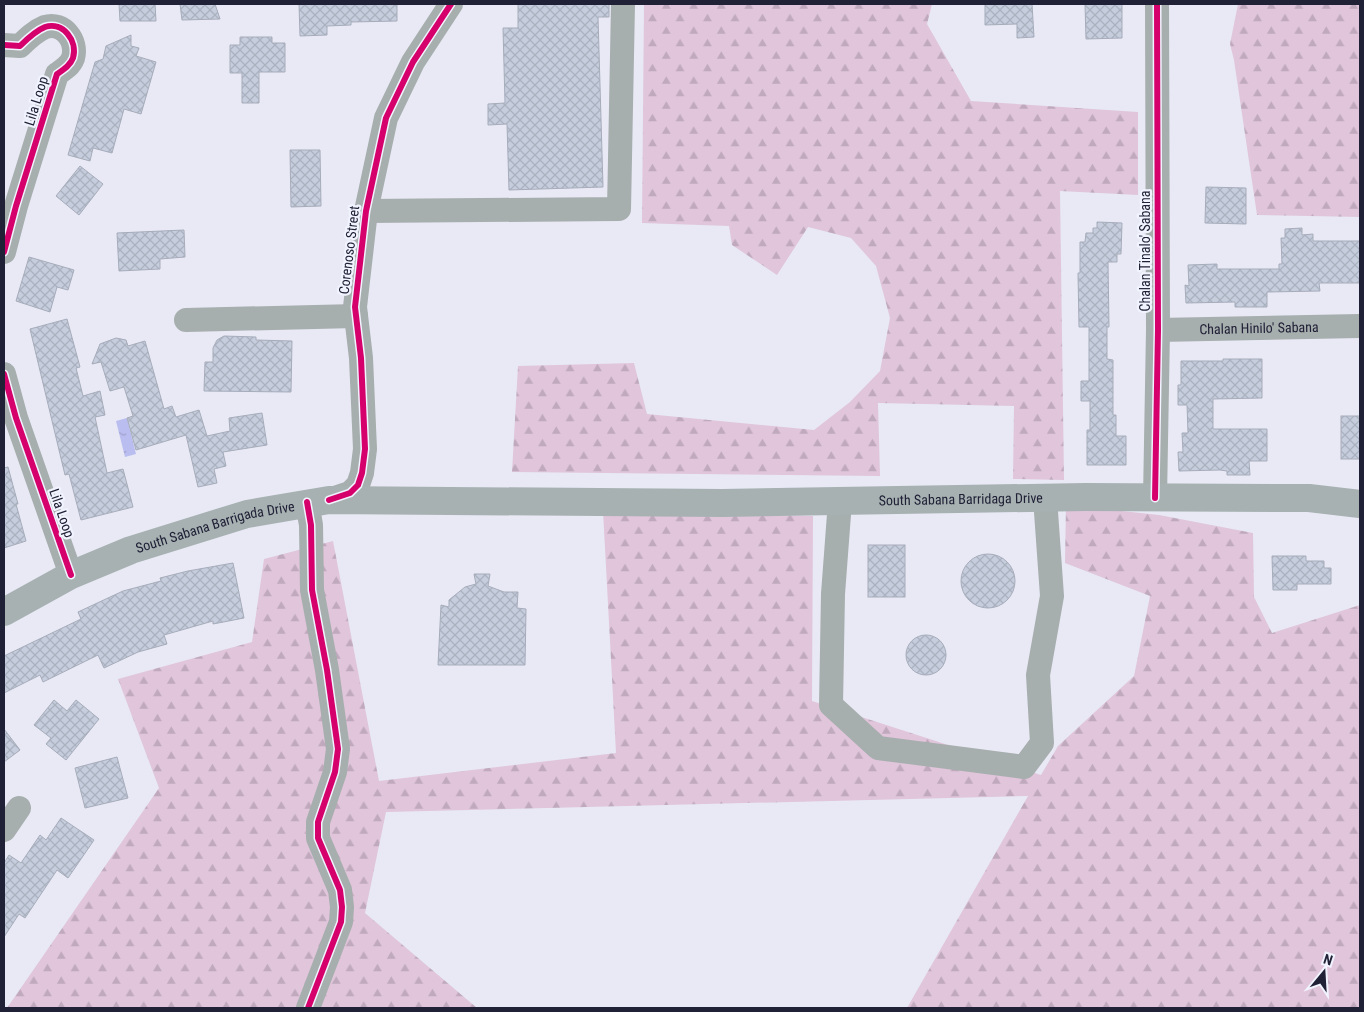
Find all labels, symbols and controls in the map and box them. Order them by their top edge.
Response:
street label: Lila Loop [21,74,51,128]
street label: Chalan Tinalo' Sabana [1137,190,1153,312]
street label: Corenoso Street [336,205,362,295]
street label: Chalan Hinilo' Sabana [1199,319,1319,337]
street label: Lila Loop [46,486,78,540]
street label: South Sabana Barridaga Drive [879,490,1043,508]
street label: South Sabana Barrigada Drive [134,498,296,556]
north arrow [1299,947,1349,997]
text: N [1321,951,1335,969]

